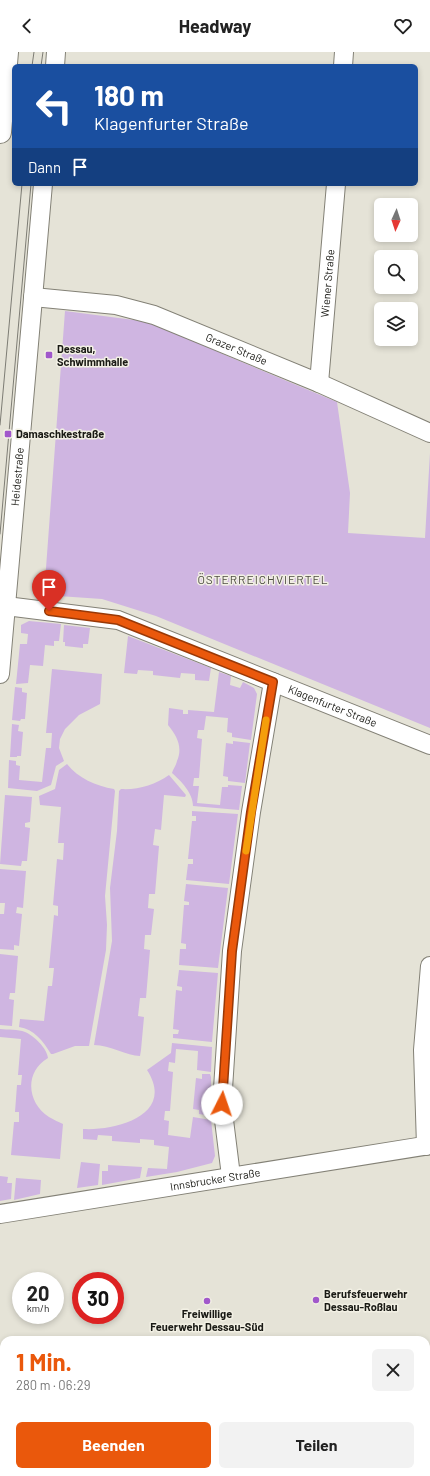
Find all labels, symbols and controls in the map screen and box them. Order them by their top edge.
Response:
icon: back [16,15,38,37]
text: Headway [179,15,251,37]
icon: heart [392,15,414,37]
text: 180 m [94,78,164,112]
icon: left [28,80,80,132]
text: Klagenfurter Straße [94,112,249,134]
icon: arrive [69,156,91,178]
text: Dann [28,158,61,176]
north arrow [374,198,418,242]
map controls [374,198,418,346]
street label: Wiener Straße [318,249,336,318]
button: search [374,250,418,294]
button: layers [374,302,418,346]
street label: Grazer Straße [204,330,270,367]
place label: Dessau, Schwimmhalle [57,342,128,368]
marker: Dessau, Schwimmhalle [44,350,54,360]
place label: Damaschkestraße [16,427,104,440]
marker: Damaschkestraße [3,429,13,439]
street label: Heidestraße [8,447,26,506]
pin [32,570,66,611]
district label: ÖSTERREICHVIERTEL [197,572,329,586]
icon: arrive [38,576,60,598]
street label: Klagenfurter Straße [286,682,379,729]
position arrow [201,1083,243,1125]
street label: Innsbrucker Straße [169,1165,261,1193]
speed limit sign: 30 [72,1272,124,1324]
text: 20 [27,1281,49,1305]
place label: Berufsfeuerwehr Dessau-Roßlau [324,1287,408,1313]
marker: Berufsfeuerwehr Dessau-Roßlau [311,1295,321,1305]
marker: Freiwillige Feuerwehr Dessau-Süd [202,1296,212,1306]
text: km/h [27,1302,49,1314]
place label: Freiwillige Feuerwehr Dessau-Süd [150,1307,264,1333]
text: 1 Min. [16,1347,72,1376]
button: close [372,1349,414,1391]
text: 280 m · 06:29 [16,1377,91,1393]
button: Beenden [16,1422,211,1468]
button: Teilen [219,1422,414,1468]

